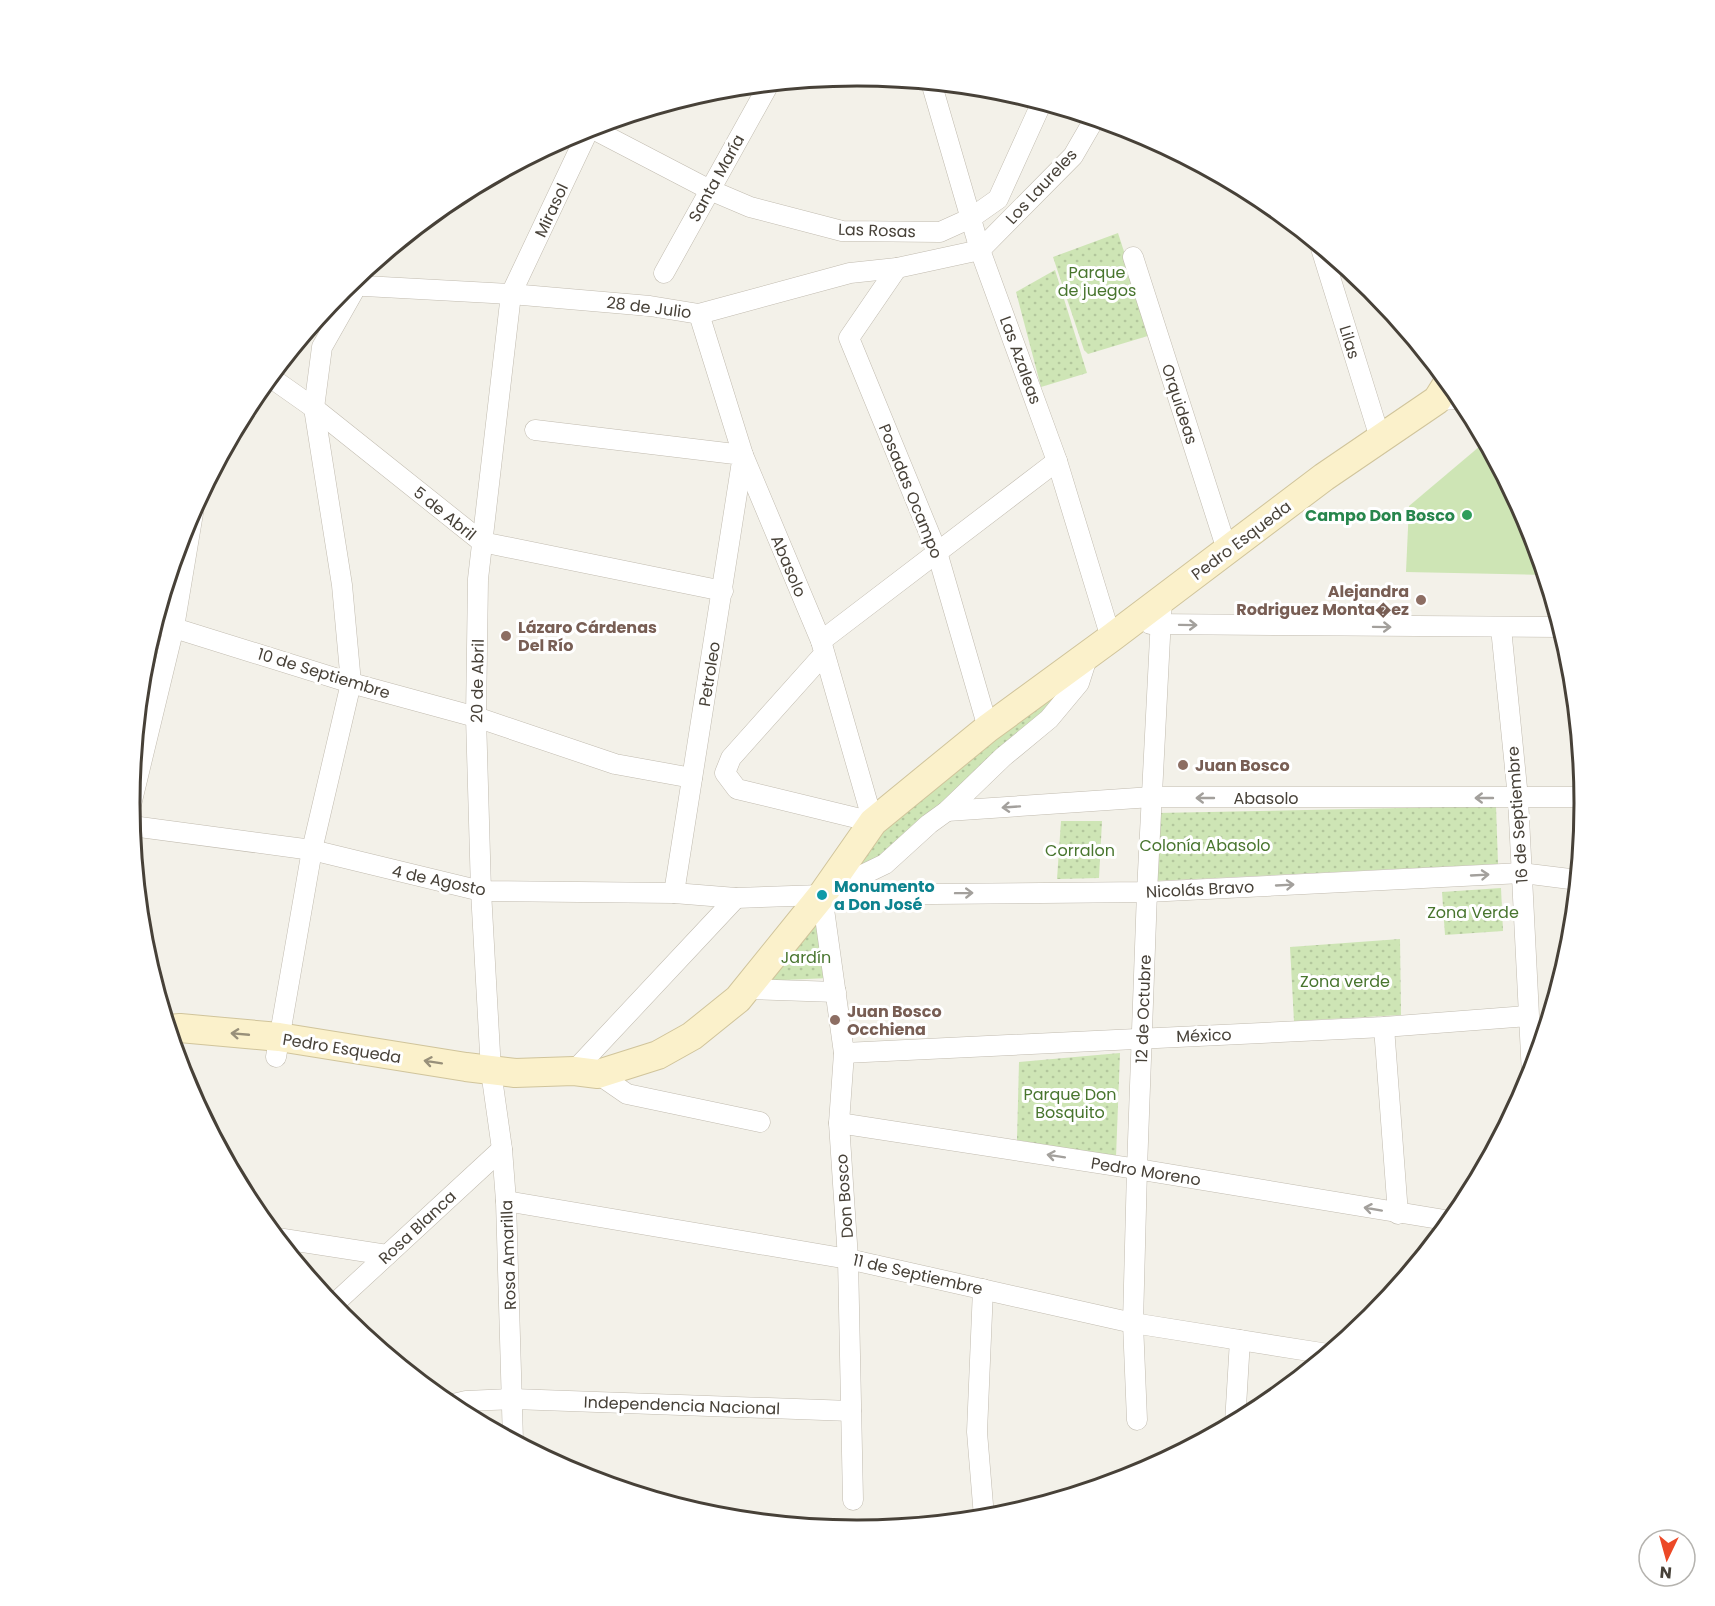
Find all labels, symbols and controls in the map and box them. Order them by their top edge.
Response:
street label: Santa María [683,130,750,226]
street label: Los Laureles [1000,143,1082,229]
street label: Mirasol [529,180,574,241]
street label: Las Rosas [838,218,916,243]
park label: Parque de juegos [1058,261,1136,302]
street label: 28 de Julio [605,291,693,324]
street label: Las Azaleas [994,313,1047,407]
street label: Lilas [1334,323,1365,362]
street label: Orquideas [1156,361,1203,447]
street label: Posadas Ocampo [873,420,948,562]
street label: 5 de Abril [408,481,481,546]
street label: Pedro Esqueda [1187,495,1296,586]
place label: Campo Don Bosco [1305,504,1455,527]
marker: Campo Don Bosco [1460,508,1474,522]
street label: Abasolo [765,532,812,601]
place label: Alejandra Rodriguez Monta�ez [1236,580,1409,621]
marker: Alejandra Rodriguez Monta�ez [1414,593,1428,607]
place label: Lázaro Cárdenas Del Río [518,616,657,657]
one-way arrow [1177,619,1197,631]
one-way arrow [1372,621,1392,633]
marker: Lázaro Cárdenas Del Río [499,629,513,643]
street label: 20 de Abril [465,639,490,723]
street label: Petroleo [693,640,726,708]
street label: 10 de Septiembre [255,642,393,705]
street label: 16 de Septiembre [1501,745,1534,884]
place label: Juan Bosco [1195,754,1290,777]
marker: Juan Bosco [1176,758,1190,772]
street label: Abasolo [1233,787,1299,810]
one-way arrow [1196,792,1216,804]
one-way arrow [1475,792,1495,804]
one-way arrow [1001,802,1021,813]
park label: Colonía Abasolo [1139,834,1271,857]
park label: Corralon [1045,839,1115,862]
street label: 4 de Agosto [390,859,488,902]
one-way arrow [1469,870,1489,881]
place label: Monumento a Don José [834,875,935,916]
street label: Nicolás Bravo [1145,875,1255,904]
one-way arrow [1274,879,1294,890]
one-way arrow [954,887,974,899]
marker: Monumento a Don José [815,888,829,902]
park label: Zona Verde [1427,901,1519,924]
park label: Jardín [781,946,831,969]
street label: 12 de Octubre [1130,954,1157,1064]
park label: Zona verde [1300,970,1390,993]
place label: Juan Bosco Occhiena [847,1000,942,1041]
marker: Juan Bosco Occhiena [828,1013,842,1027]
street label: México [1176,1023,1232,1048]
one-way arrow [231,1028,251,1039]
street label: Pedro Esqueda [281,1028,403,1069]
one-way arrow [424,1056,443,1067]
park label: Parque Don Bosquito [1023,1083,1117,1124]
one-way arrow [1047,1151,1067,1162]
street label: Pedro Moreno [1089,1151,1202,1192]
street label: Don Bosco [830,1153,859,1239]
street label: Rosa Blanca [373,1185,461,1269]
street label: Rosa Amarilla [495,1200,522,1310]
one-way arrow [1363,1204,1383,1215]
street label: 11 de Septiembre [851,1248,985,1301]
street label: Independencia Nacional [583,1391,781,1420]
north arrow [1637,1528,1697,1588]
text: N [1659,1560,1673,1584]

